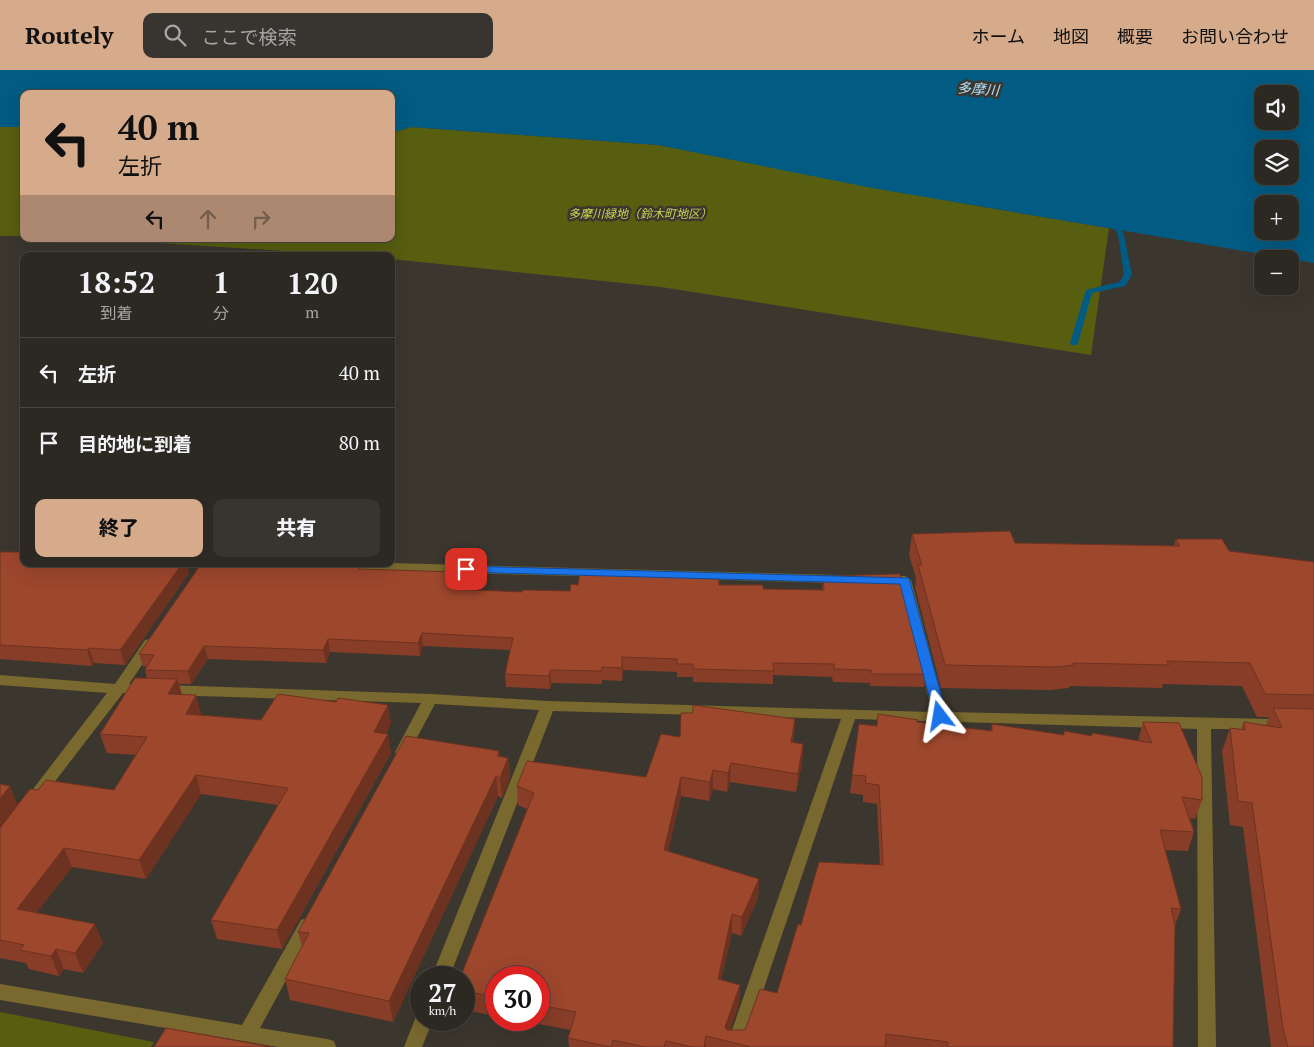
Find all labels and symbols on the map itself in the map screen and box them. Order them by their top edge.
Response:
water label: 多摩川 [956,78,1002,100]
park label: 多摩川緑地（鈴木町地区） [568,206,712,221]
pin [445,548,487,590]
position arrow [913,689,965,741]
speed limit sign: 30 [485,966,550,1031]

